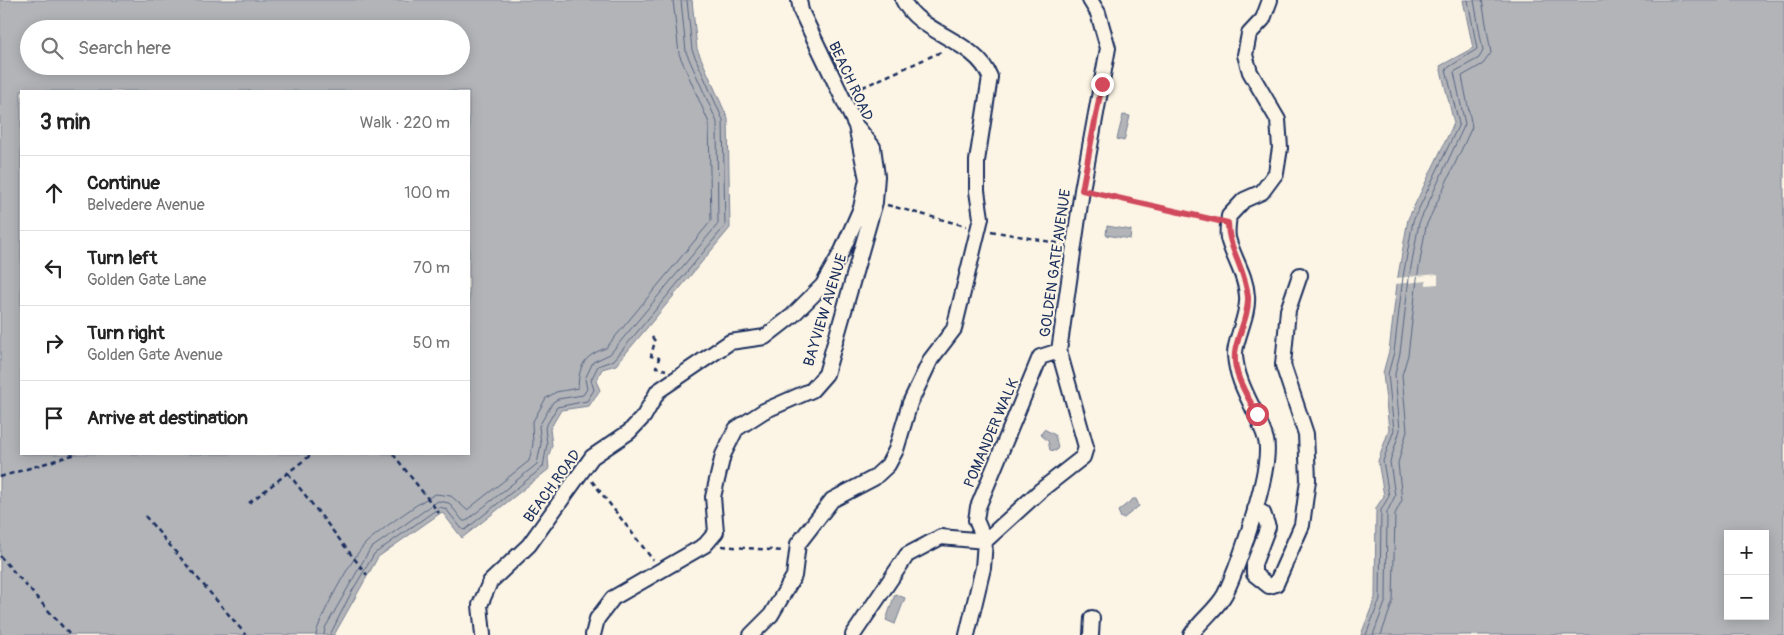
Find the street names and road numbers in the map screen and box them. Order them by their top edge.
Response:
street label: BEACH ROAD [824,39,877,124]
street label: GOLDEN GATE AVENUE [1036,188,1075,338]
street label: BAYVIEW AVENUE [799,251,852,369]
street label: POMANDER WALK [960,376,1023,491]
street label: BEACH ROAD [520,446,585,526]

